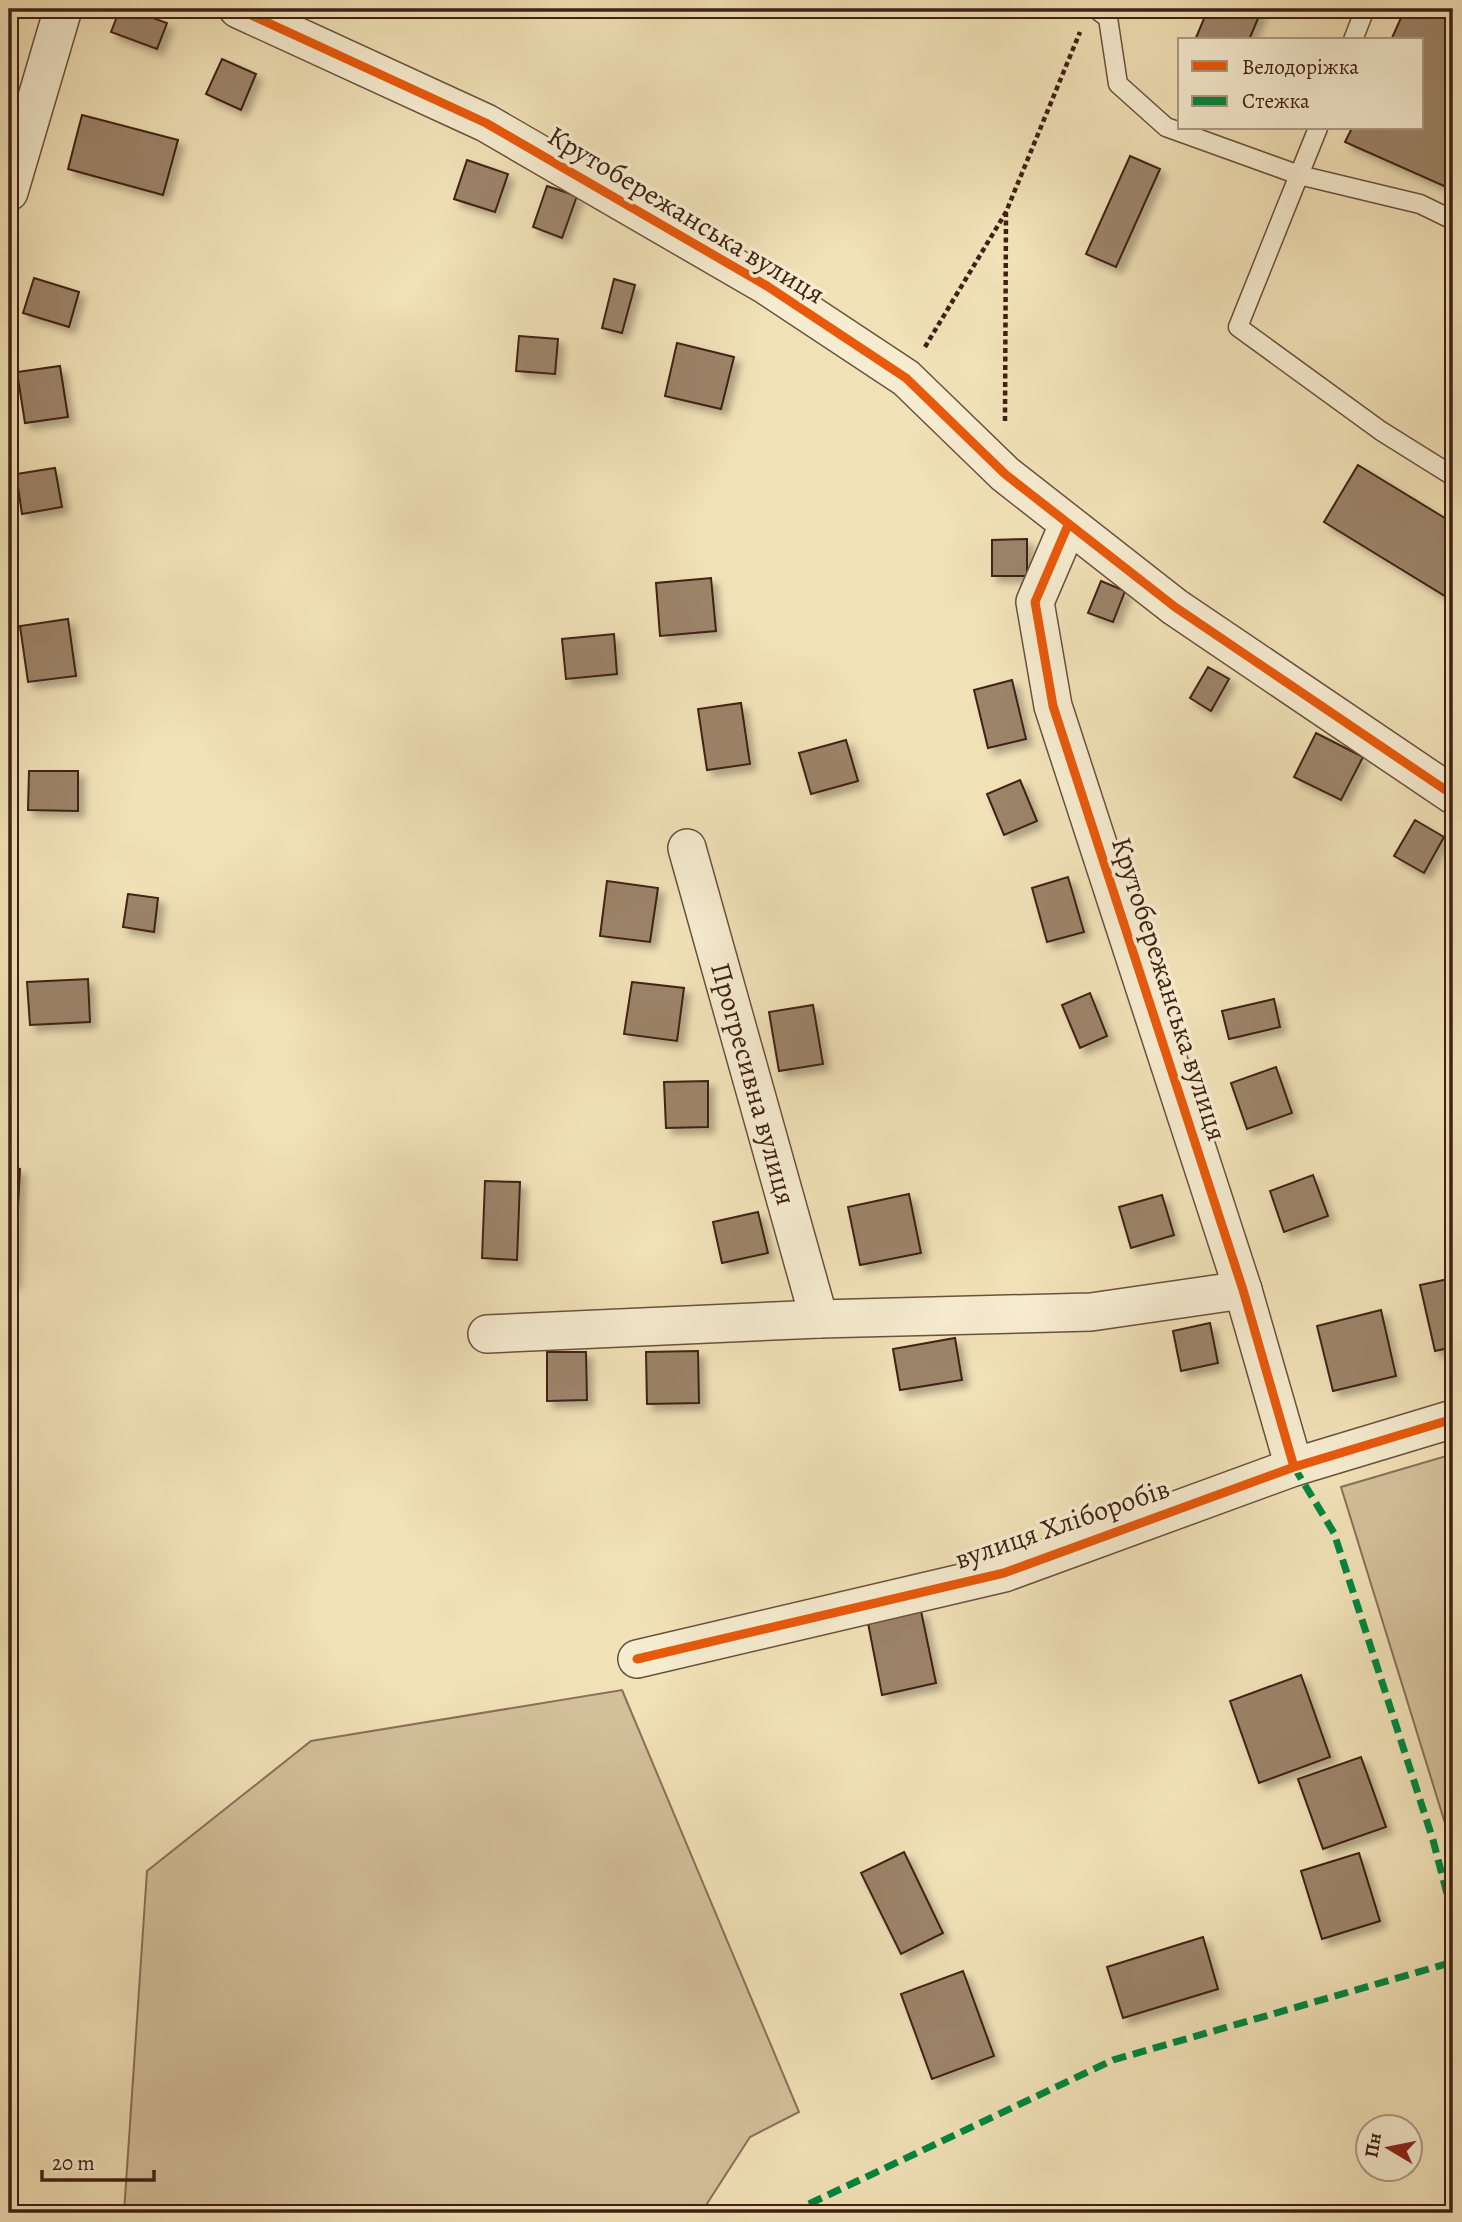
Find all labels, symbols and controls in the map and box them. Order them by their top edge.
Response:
legend [1178,38,1424,130]
text: Велодоріжка [1242,53,1359,81]
text: Стежка [1242,87,1310,115]
street label: Крутобережанська вулиця [540,117,832,313]
street label: Крутобережанська вулиця [1102,832,1236,1146]
street label: Прогресивна вулиця [701,958,805,1209]
street label: вулиця Хліборобів [950,1469,1174,1579]
north arrow [1354,2114,1424,2184]
text: Пн [1358,2131,1388,2160]
scale bar [42,2138,154,2182]
text: 20 m [52,2149,95,2177]

